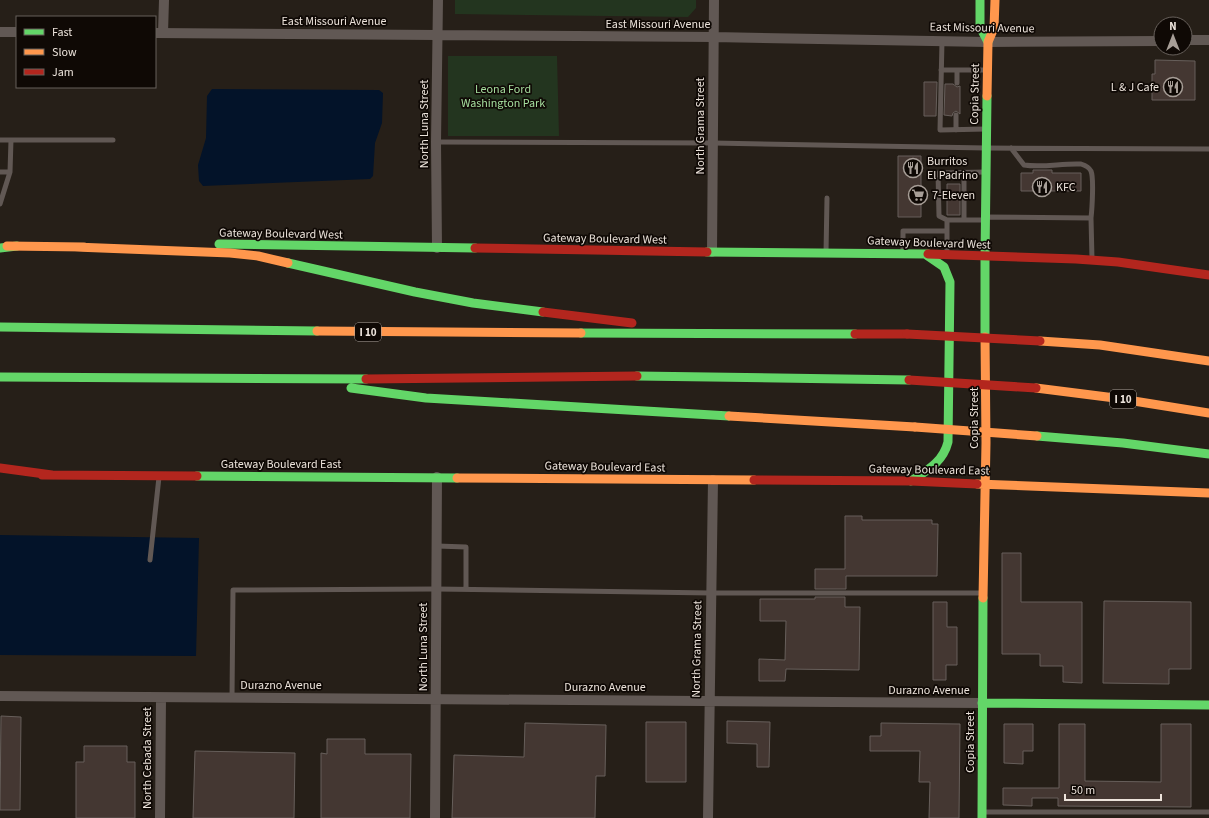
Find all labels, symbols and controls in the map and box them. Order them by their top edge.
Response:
street label: East Missouri Avenue [282,13,386,30]
legend [16,16,156,88]
street label: East Missouri Avenue [606,16,710,33]
north arrow [1153,16,1193,56]
street label: East Missouri Avenue [929,19,1035,37]
text: N [1169,19,1177,34]
text: Fast [52,24,72,41]
text: Slow [52,44,77,61]
street label: Copia Street [966,63,984,125]
text: Jam [52,64,74,81]
restaurant icon: L & J Cafe [1162,76,1184,98]
street label: North Grama Street [692,77,709,175]
place label: L & J Cafe [1111,79,1159,96]
street label: North Luna Street [416,80,433,168]
park label: Leona Ford Washington Park [461,81,545,112]
place label: Burritos El Padrino [927,153,978,184]
restaurant icon: Burritos El Padrino [902,157,924,179]
restaurant icon: KFC [1031,176,1053,198]
place label: KFC [1056,179,1076,196]
supermarket icon: 7-Eleven [907,184,929,206]
place label: 7-Eleven [932,187,975,204]
street label: Gateway Boulevard West [219,224,343,244]
street label: Gateway Boulevard West [543,229,667,249]
street label: Gateway Boulevard West [867,232,991,254]
road number: I 10 [355,323,381,341]
street label: Copia Street [966,387,983,449]
road number: I 10 [1110,390,1136,408]
street label: Gateway Boulevard East [221,456,341,473]
street label: Gateway Boulevard East [545,457,665,477]
street label: Gateway Boulevard East [869,460,989,480]
street label: North Grama Street [688,600,706,698]
street label: North Luna Street [415,603,432,691]
street label: Durazno Avenue [240,677,322,694]
street label: Durazno Avenue [564,679,646,696]
street label: Durazno Avenue [888,682,970,699]
street label: North Cebada Street [139,707,156,809]
street label: Copia Street [962,711,979,773]
scale bar [1065,776,1161,802]
text: 50 m [1071,782,1095,799]

